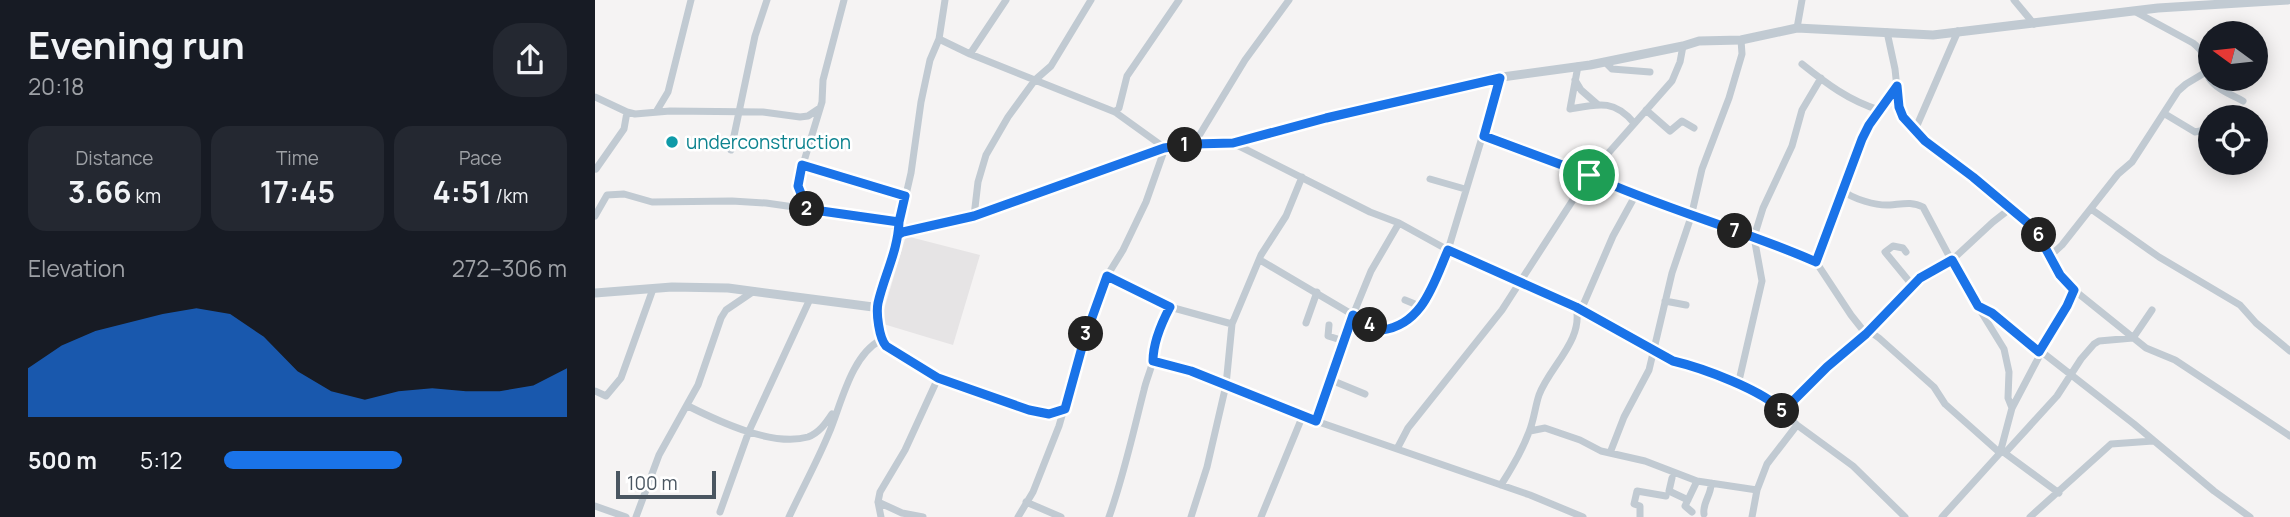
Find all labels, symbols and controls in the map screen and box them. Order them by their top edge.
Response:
text: Evening run [28,18,245,70]
north arrow [2198,21,2268,91]
map controls [2198,21,2268,175]
button: share [493,23,567,97]
text: 20:18 [28,70,84,102]
button: locate [2198,105,2268,175]
pin: 1 [1167,128,1203,162]
place label: underconstruction [686,129,851,155]
text: 1 [1180,131,1189,157]
marker: underconstruction [664,134,680,150]
text: Distance [76,145,153,171]
text: Time [276,145,319,171]
text: Pace [459,145,502,171]
pin [1559,145,1619,205]
icon: arrive [1570,156,1608,194]
text: 3.66 [68,171,132,212]
text: 17:45 [260,171,335,212]
text: 4:51 [433,171,492,212]
text: km [132,183,161,209]
text: /km [492,183,528,209]
pin: 2 [789,192,825,227]
text: 2 [801,195,812,221]
pin: 7 [1717,214,1753,248]
text: 7 [1729,217,1740,243]
pin: 6 [2021,218,2057,252]
text: 6 [2033,221,2044,247]
text: Elevation [28,252,125,284]
text: 272–306 m [452,252,567,284]
pin: 4 [1353,308,1387,342]
text: 4 [1364,311,1375,337]
pin: 3 [1069,316,1103,352]
text: 3 [1080,320,1091,346]
pin: 5 [1765,394,1799,428]
text: 5 [1776,397,1787,423]
text: 500 m [28,444,97,476]
text: 5:12 [140,444,182,476]
scale bar [616,468,716,500]
text: 100 m [627,470,678,496]

